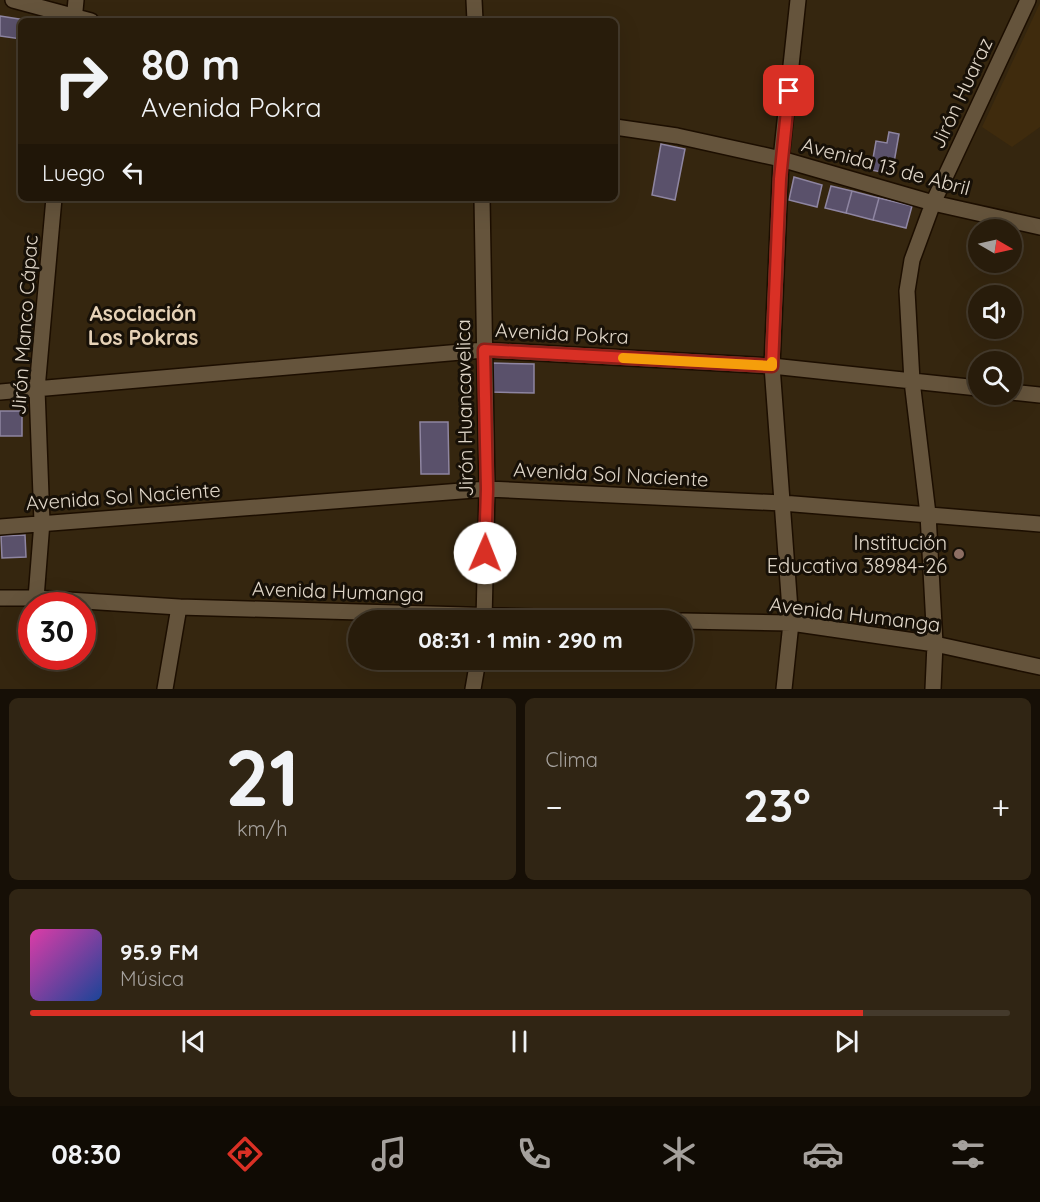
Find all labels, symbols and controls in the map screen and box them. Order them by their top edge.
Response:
street label: Jirón Huaraz [924,34,998,152]
text: 80 m [141,38,240,91]
icon: right [42,42,120,120]
pin [763,65,814,116]
icon: arrive [772,74,805,107]
text: Avenida Pokra [141,90,322,124]
street label: Avenida 13 de Abril [799,131,973,201]
icon: left [117,156,150,189]
text: Luego [42,159,105,187]
north arrow [968,219,1022,273]
map controls [968,219,1022,405]
street label: Jirón Manco Cápac [5,234,43,416]
button: sound [968,285,1022,339]
district label: Asociación Los Pokras [88,300,198,350]
street label: Avenida Pokra [495,317,629,349]
street label: Jirón Huancavelica [450,319,478,497]
button: search [968,351,1022,405]
street label: Avenida Sol Naciente [513,456,709,492]
street label: Avenida Sol Naciente [25,477,221,515]
position arrow [453,521,517,585]
place label: Institución Educativa 38984-26 [767,530,947,578]
marker: Institución Educativa 38984-26 [952,547,966,561]
street label: Avenida Humanga [252,576,424,606]
street label: Avenida Humanga [768,591,942,637]
speed limit sign: 30 [18,592,96,670]
text: 08:31 · 1 min · 290 m [418,626,623,654]
text: 21 [225,728,300,826]
text: Clima [546,747,598,772]
text: 23° [743,777,811,833]
text: − [546,786,563,827]
text: + [991,786,1010,827]
text: km/h [237,816,288,841]
text: 95.9 FM [120,938,199,966]
text: Música [120,966,184,991]
icon: previous [177,1025,210,1058]
icon: pause [503,1025,536,1058]
icon: next [830,1025,863,1058]
icon: directions [224,1133,266,1175]
icon: music [368,1133,410,1175]
icon: phone [513,1133,555,1175]
icon: climate [658,1133,700,1175]
icon: car [802,1133,844,1175]
icon: filters [947,1133,989,1175]
text: 08:30 [51,1137,121,1171]

